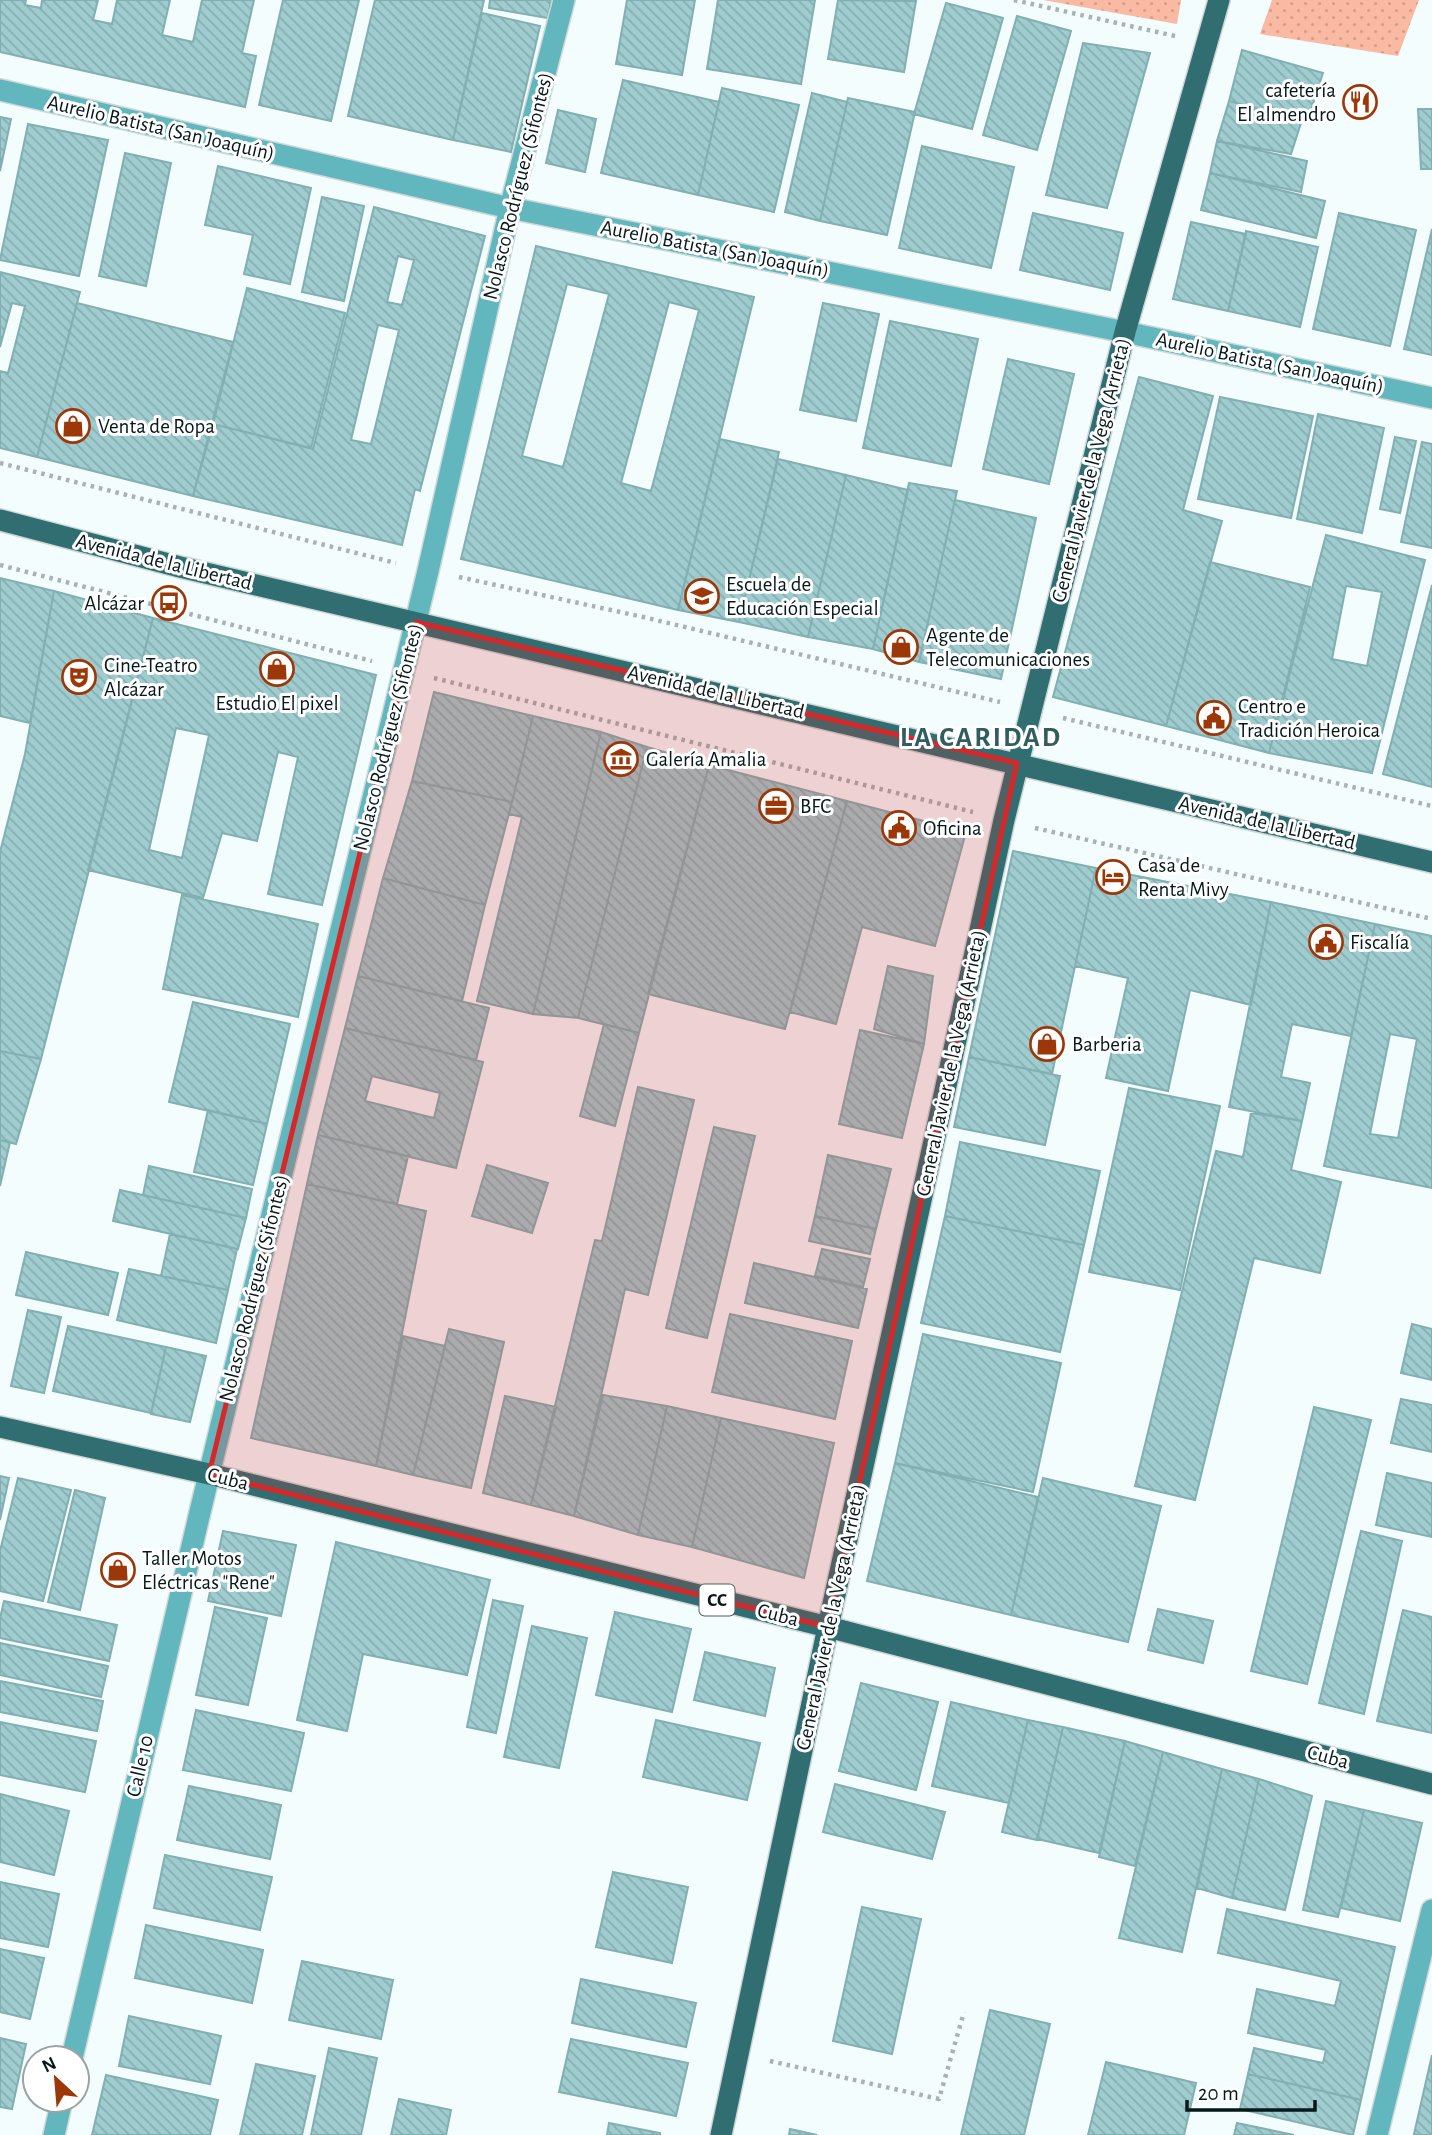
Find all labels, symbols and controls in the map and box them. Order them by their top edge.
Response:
street label: Nolasco Rodríguez (Sifontes) [480,70,556,302]
place label: cafetería El almendro [1237,80,1336,125]
restaurant icon: cafetería El almendro [1341,83,1379,121]
street label: Aurelio Batista (San Joaquín) [45,92,277,164]
street label: Aurelio Batista (San Joaquín) [599,217,831,281]
street label: Aurelio Batista (San Joaquín) [1154,329,1386,397]
street label: General Javier de la Vega (Arrieta) [1048,336,1134,604]
shop icon: Venta de Ropa [54,407,92,445]
place label: Venta de Ropa [98,416,215,437]
street label: Avenida de la Libertad [74,530,254,594]
place label: Escuela de Educación Especial [726,574,879,619]
school or university icon: Escuela de Educación Especial [683,577,721,615]
bus stop icon: Alcázar [150,584,188,622]
place label: Alcázar [84,593,144,614]
street label: Nolasco Rodríguez (Sifontes) [350,621,426,853]
place label: Agente de Telecomunicaciones [926,625,1090,670]
shop icon: Agente de Telecomunicaciones [882,628,920,666]
shop icon: Estudio El pixel [258,650,296,688]
place label: Cine-Teatro Alcázar [104,655,198,700]
theatre icon: Cine-Teatro Alcázar [60,658,98,696]
street label: Avenida de la Libertad [626,661,807,723]
place label: Estudio El pixel [215,693,339,714]
place label: Centro e Tradición Heroica [1238,696,1380,741]
public building icon: Centro e Tradición Heroica [1195,699,1233,737]
district label: LA CARIDAD [900,724,1062,752]
museum icon: Galería Amalia [602,740,640,778]
place label: Galería Amalia [646,749,767,770]
office icon: BFC [757,787,795,825]
street label: Avenida de la Libertad [1177,792,1358,854]
place label: BFC [800,796,831,817]
public building icon: Oficina [880,809,918,847]
place label: Oficina [923,818,982,839]
place label: Casa de Renta Mivy [1138,855,1229,900]
hotel icon: Casa de Renta Mivy [1094,858,1132,896]
public building icon: Fiscalía [1307,923,1345,961]
street label: General Javier de la Vega (Arrieta) [912,928,990,1198]
place label: Fiscalía [1350,932,1410,953]
shop icon: Barberia [1028,1025,1066,1063]
place label: Barberia [1072,1034,1142,1055]
street label: Nolasco Rodríguez (Sifontes) [216,1172,292,1404]
street label: Cuba [205,1464,251,1494]
street label: General Javier de la Vega (Arrieta) [792,1482,870,1752]
place label: Taller Motos Eléctricas "Rene" [142,1548,275,1593]
shop icon: Taller Motos Eléctricas "Rene" [99,1551,137,1589]
road number: CC [700,1584,734,1616]
street label: Cuba [755,1600,801,1630]
street label: Calle 10 [123,1733,157,1799]
street label: Cuba [1305,1741,1351,1773]
north arrow [21,2044,91,2114]
text: N [39,2054,59,2077]
scale bar [1187,2068,1315,2112]
text: 20 m [1198,2083,1239,2104]

